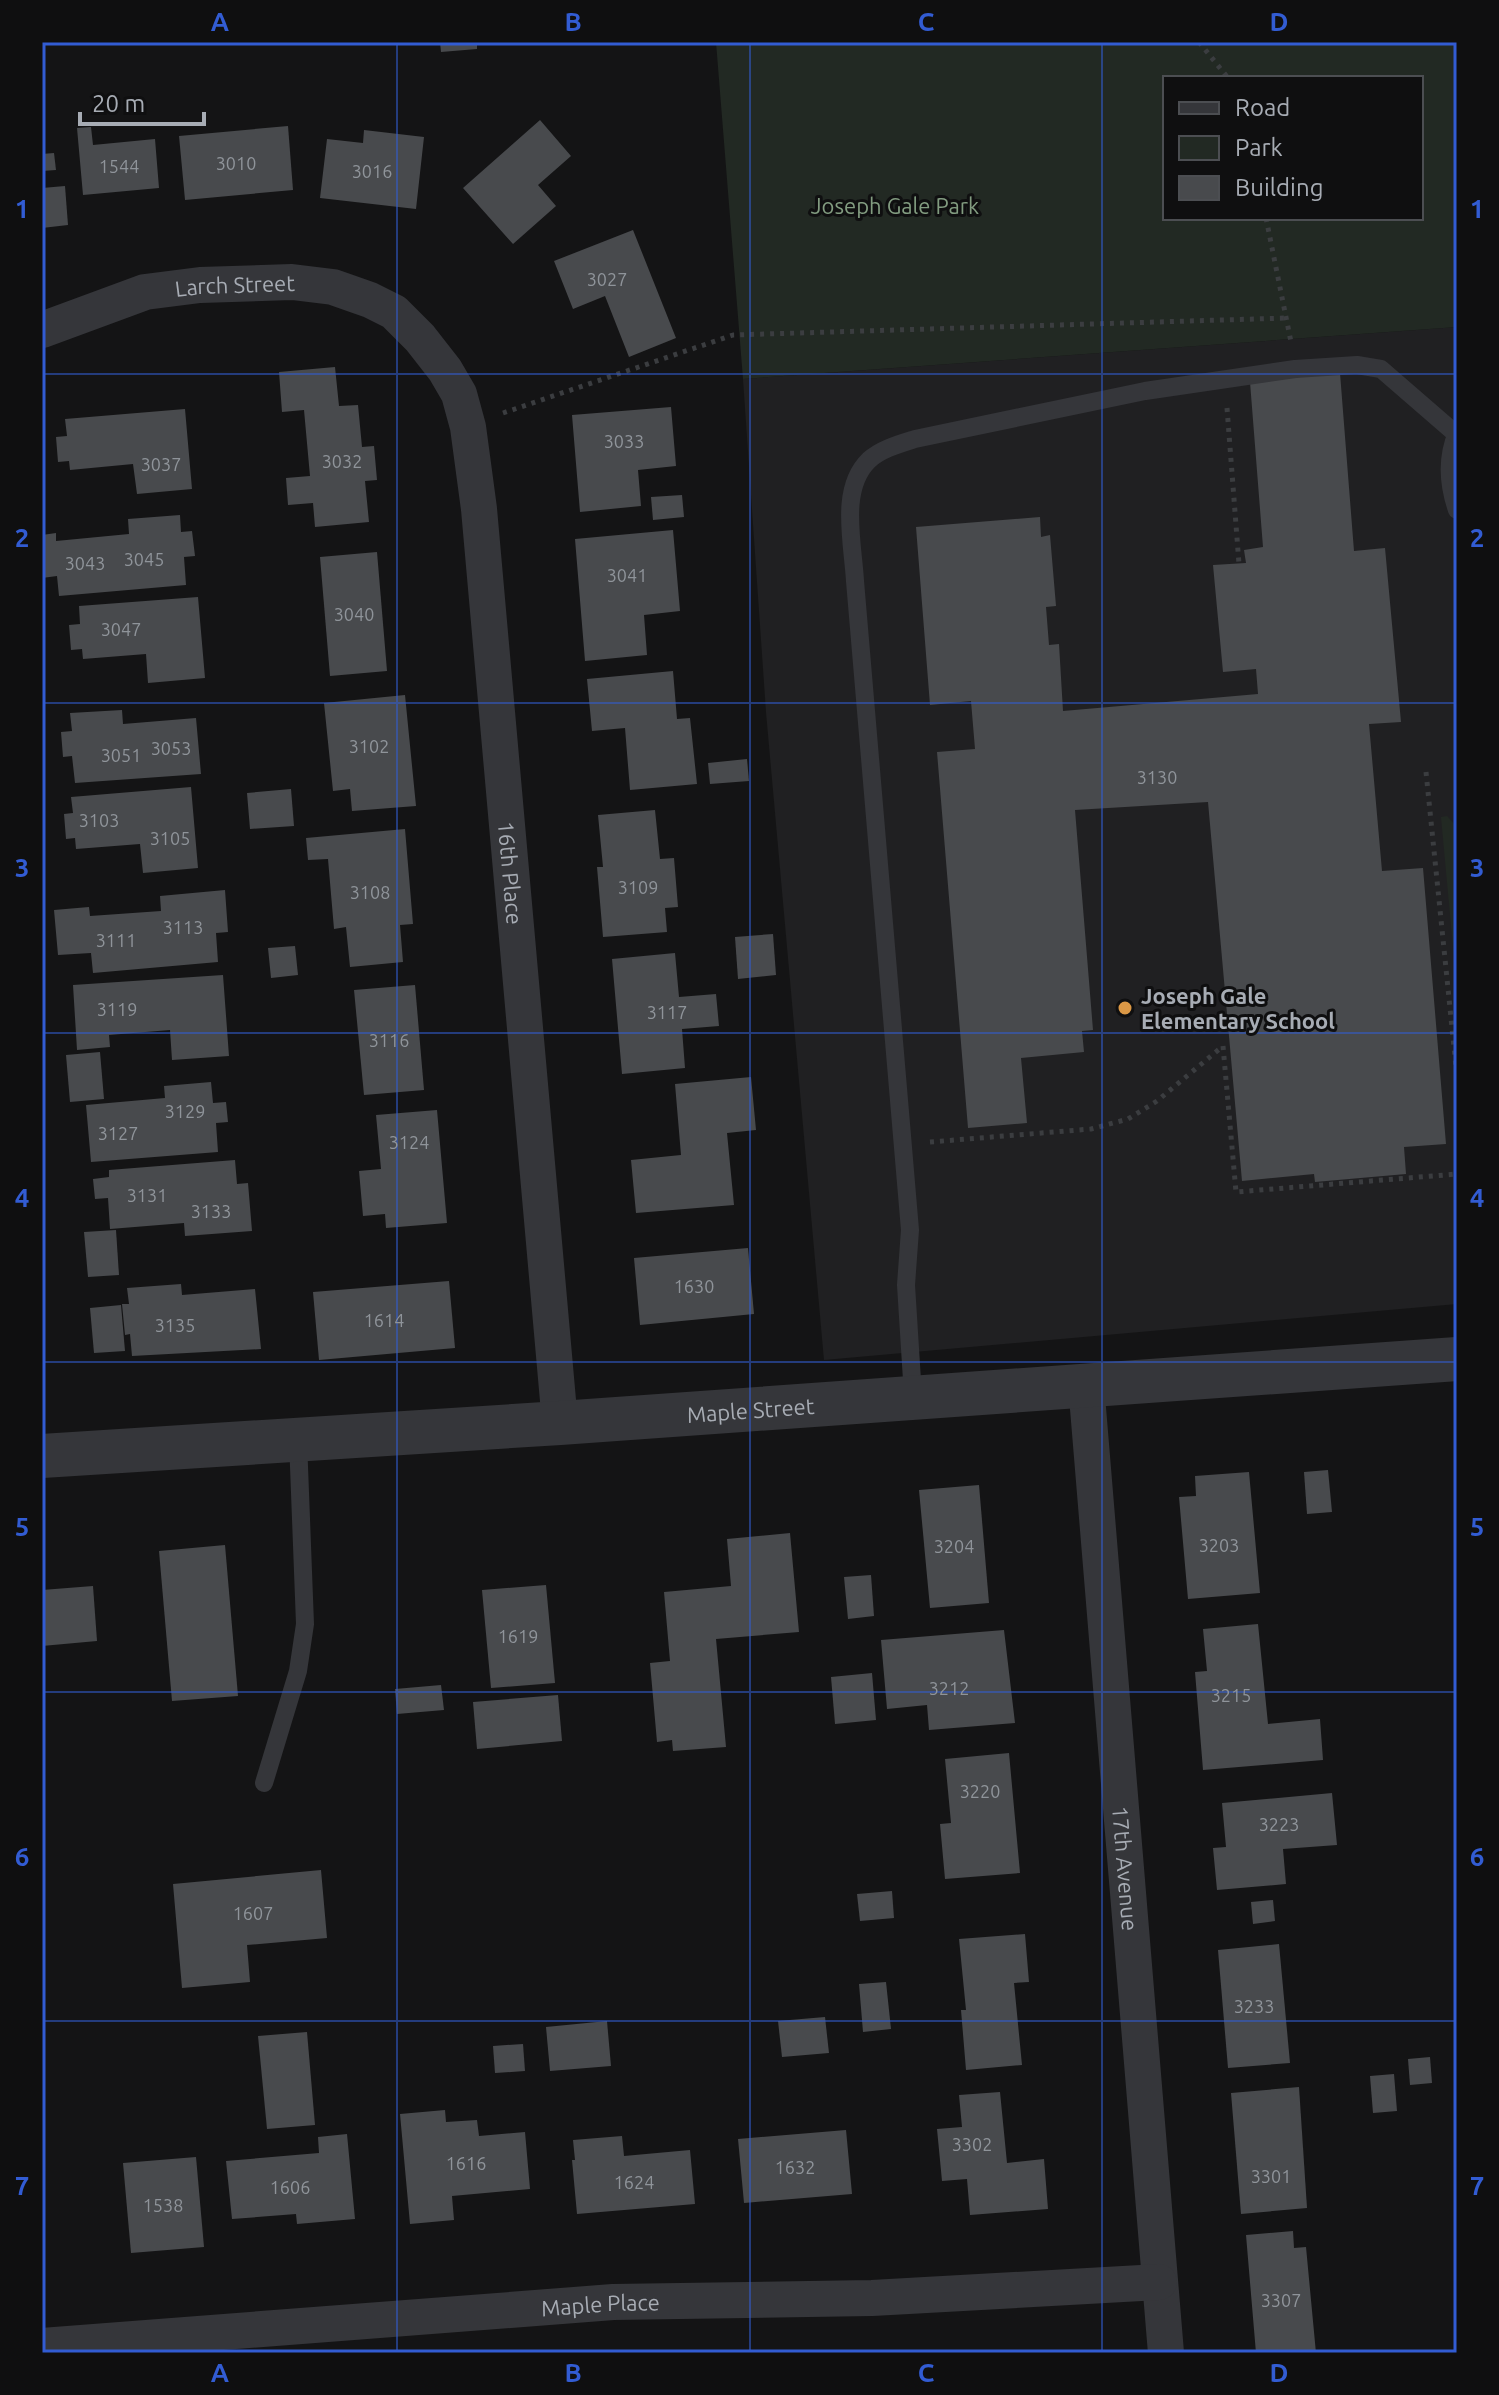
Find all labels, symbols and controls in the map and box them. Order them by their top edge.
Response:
text: A [211,7,230,36]
text: B [564,7,582,36]
text: C [918,7,935,36]
text: D [1270,7,1288,36]
scale bar [80,76,204,126]
legend [1163,76,1423,220]
text: 20 m [92,90,145,117]
text: Road [1235,94,1290,121]
text: Park [1235,134,1283,161]
house number: 3010 [216,153,256,173]
house number: 1544 [99,156,139,176]
house number: 3016 [352,161,392,181]
text: Building [1235,174,1323,201]
park label: Joseph Gale Park [811,193,979,218]
text: 1 [15,194,29,223]
text: 1 [1470,194,1484,223]
street label: Larch Street [173,269,296,301]
house number: 3027 [587,269,627,289]
house number: 3033 [604,431,644,451]
house number: 3032 [322,451,362,471]
house number: 3037 [141,454,181,474]
text: 2 [15,523,29,552]
text: 2 [1470,523,1484,552]
house number: 3045 [124,549,164,569]
house number: 3043 [65,553,105,573]
house number: 3041 [607,565,647,585]
house number: 3040 [334,604,374,624]
house number: 3047 [101,619,141,639]
house number: 3102 [349,736,389,756]
house number: 3053 [151,738,191,758]
house number: 3051 [101,745,141,765]
house number: 3130 [1137,767,1177,787]
house number: 3103 [79,810,119,830]
street label: 16th Place [494,820,528,926]
house number: 3105 [150,828,190,848]
text: 3 [15,853,29,882]
text: 3 [1470,853,1484,882]
house number: 3109 [618,877,658,897]
house number: 3108 [350,882,390,902]
house number: 3113 [163,917,203,937]
house number: 3111 [96,930,136,950]
place label: Joseph Gale Elementary School [1141,983,1335,1033]
house number: 3119 [97,999,137,1019]
marker: Joseph Gale Elementary School [1116,999,1134,1017]
house number: 3117 [647,1002,687,1022]
house number: 3116 [369,1030,409,1050]
house number: 3129 [165,1101,205,1121]
house number: 3127 [98,1123,138,1143]
house number: 3124 [389,1132,429,1152]
text: 4 [15,1183,29,1212]
text: 4 [1470,1183,1484,1212]
house number: 3131 [127,1185,167,1205]
house number: 3133 [191,1201,231,1221]
house number: 1630 [674,1276,714,1296]
house number: 1614 [364,1310,404,1330]
house number: 3135 [155,1315,195,1335]
street label: Maple Street [686,1392,815,1426]
text: 5 [15,1512,29,1541]
text: 5 [1470,1512,1484,1541]
house number: 3203 [1199,1535,1239,1555]
house number: 3204 [934,1536,974,1556]
house number: 1619 [498,1626,538,1646]
house number: 3212 [929,1678,969,1698]
house number: 3215 [1211,1685,1251,1705]
house number: 3220 [960,1781,1000,1801]
street label: 17th Avenue [1108,1805,1144,1932]
house number: 3223 [1259,1814,1299,1834]
text: 6 [15,1842,29,1871]
text: 6 [1470,1842,1484,1871]
house number: 1607 [233,1903,273,1923]
house number: 3233 [1234,1996,1274,2016]
house number: 3302 [952,2134,992,2154]
house number: 1616 [446,2153,486,2173]
house number: 1632 [775,2157,815,2177]
house number: 3301 [1251,2166,1291,2186]
text: 7 [15,2171,29,2200]
text: 7 [1470,2171,1484,2200]
house number: 1624 [614,2172,654,2192]
house number: 1606 [270,2177,310,2197]
house number: 1538 [143,2195,183,2215]
street label: Maple Place [540,2289,660,2320]
house number: 3307 [1261,2290,1301,2310]
text: A [211,2358,230,2387]
text: B [564,2358,582,2387]
text: C [918,2358,935,2387]
text: D [1270,2358,1288,2387]

